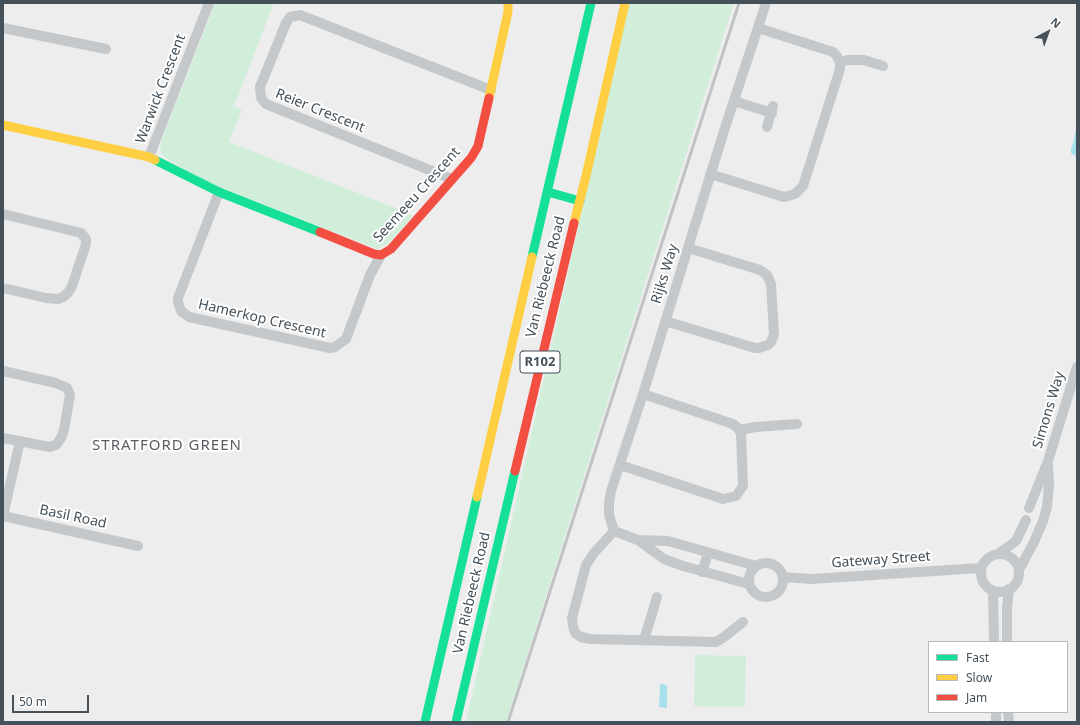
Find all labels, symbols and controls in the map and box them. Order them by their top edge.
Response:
north arrow [1028,12,1068,52]
text: N [1048,14,1064,31]
street label: Warwick Crescent [132,32,190,146]
street label: Reier Crescent [273,85,367,137]
street label: Seemeeu Crescent [370,144,464,246]
street label: Van Riebeeck Road [523,215,569,339]
street label: Rijks Way [648,242,682,306]
street label: Hamerkop Crescent [197,296,327,342]
road number: R102 [520,351,560,373]
street label: Simons Way [1029,369,1069,451]
district label: STRATFORD GREEN [92,437,242,455]
street label: Basil Road [38,502,108,532]
street label: Van Riebeeck Road [450,531,494,655]
street label: Gateway Street [831,548,931,572]
legend [928,641,1068,713]
text: Fast [966,649,989,666]
text: Slow [966,669,992,686]
scale bar [14,687,91,713]
text: Jam [966,689,987,706]
text: 50 m [19,693,47,710]

